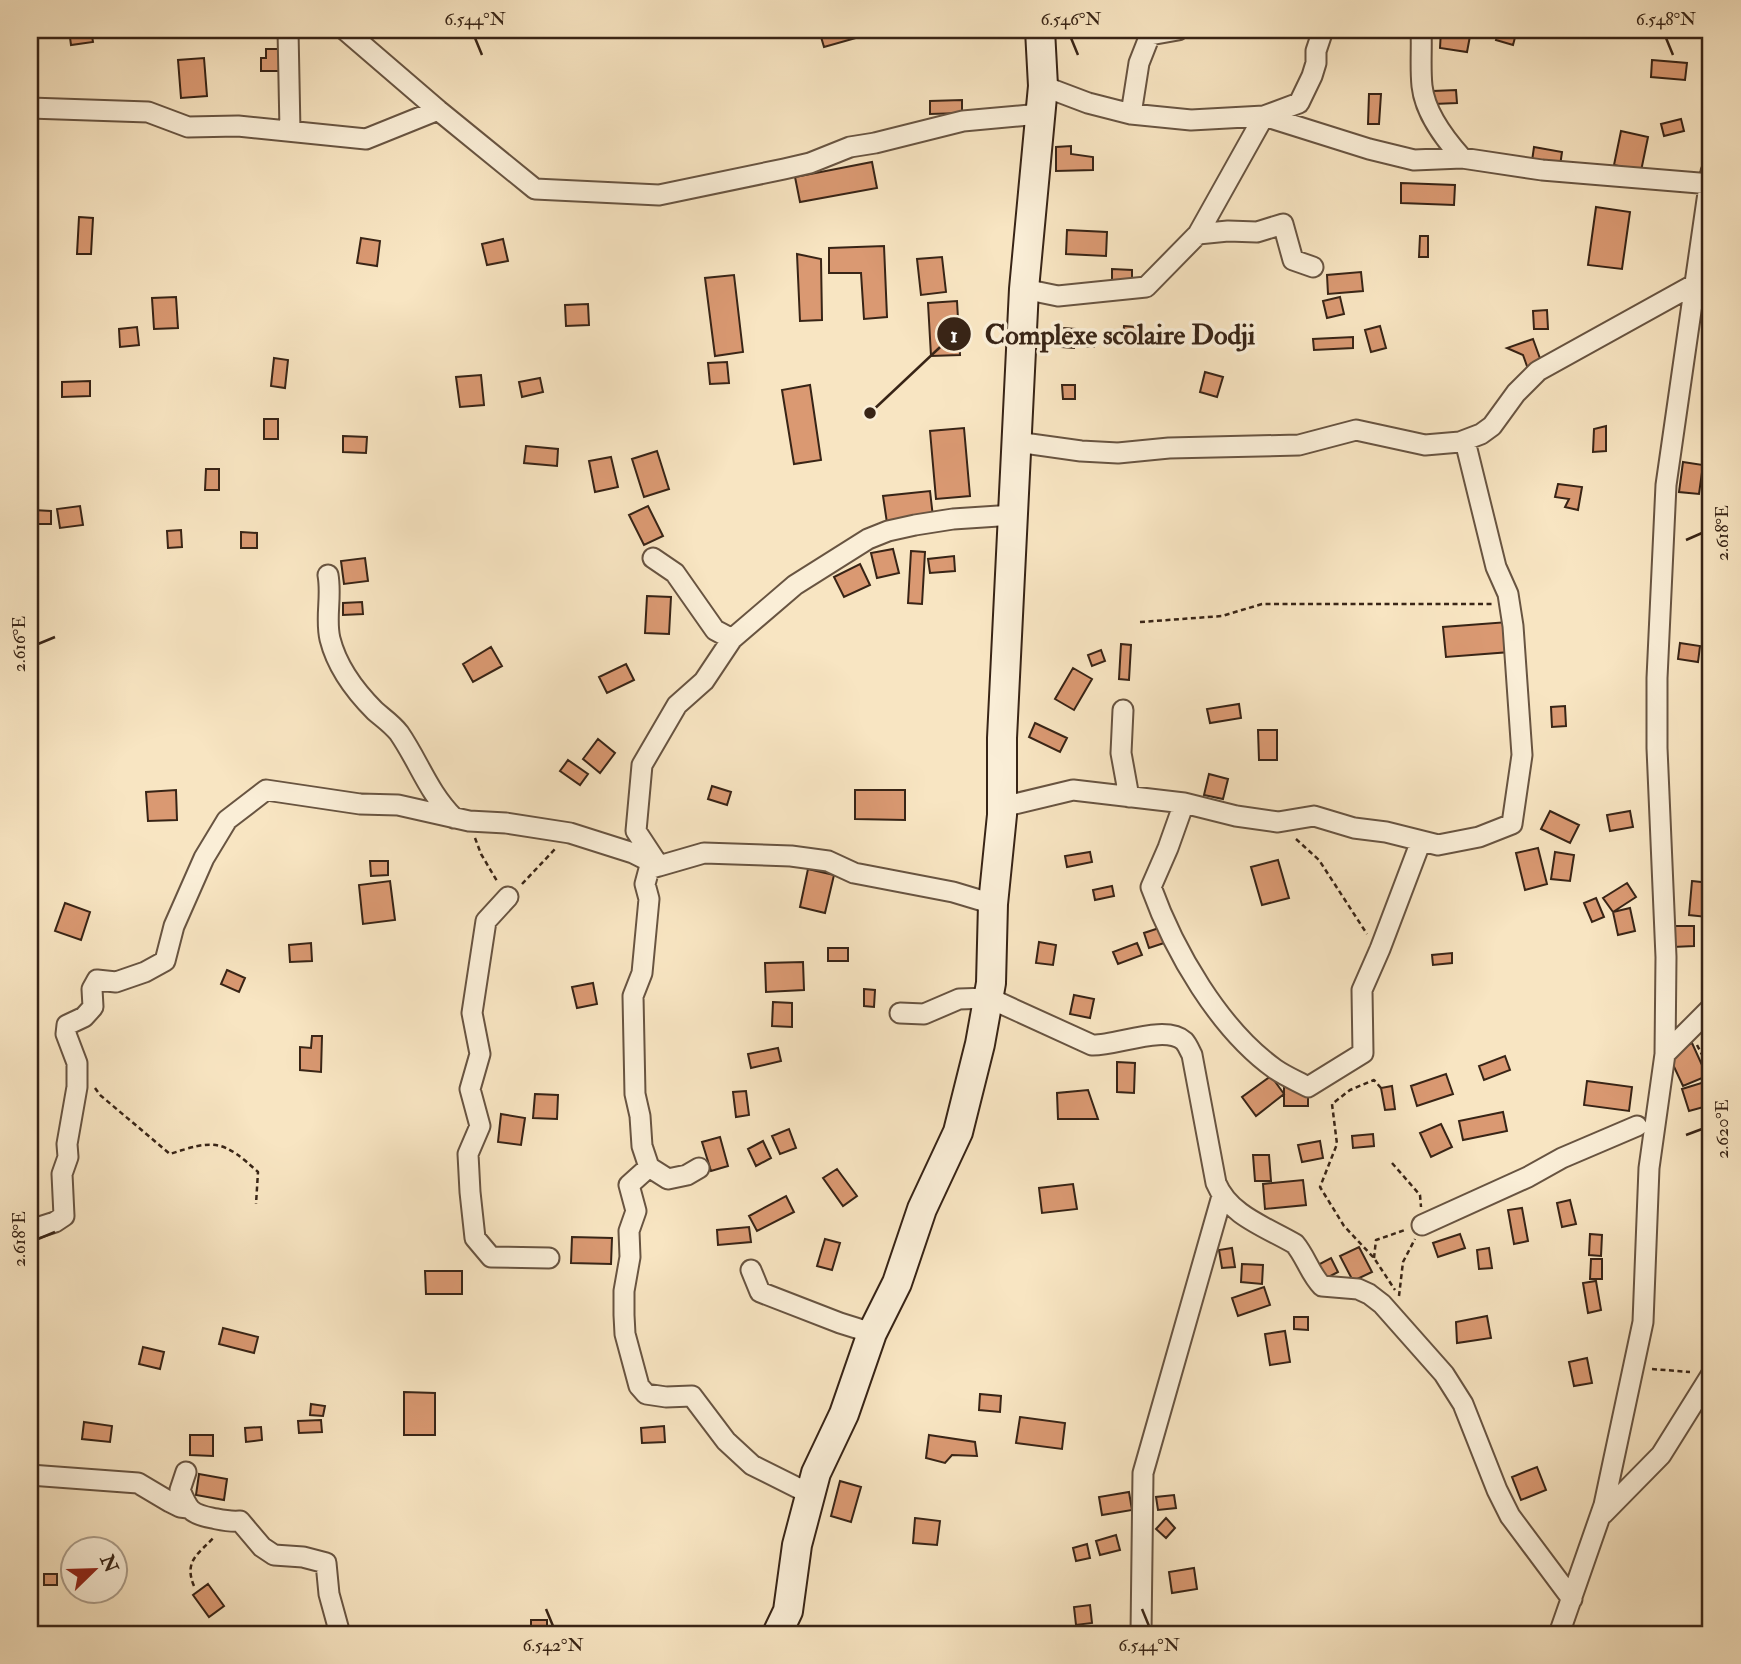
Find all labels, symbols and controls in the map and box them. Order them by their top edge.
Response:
text: 6.544°N [444,8,506,31]
text: 6.546°N [1041,8,1101,31]
text: 6.548°N [1636,8,1696,31]
callout: Complexe scolaire Dodji [936,310,1270,359]
text: Complexe scolaire Dodji [985,318,1256,353]
text: 1 [950,322,958,349]
text: 2.618°E [1711,505,1734,561]
text: 2.616°E [8,616,31,672]
text: 2.620°E [1711,1099,1734,1159]
text: 2.618°E [8,1211,31,1267]
north arrow [60,1534,130,1604]
text: N [94,1550,123,1577]
text: 6.542°N [522,1634,584,1657]
text: 6.544°N [1118,1634,1180,1657]

